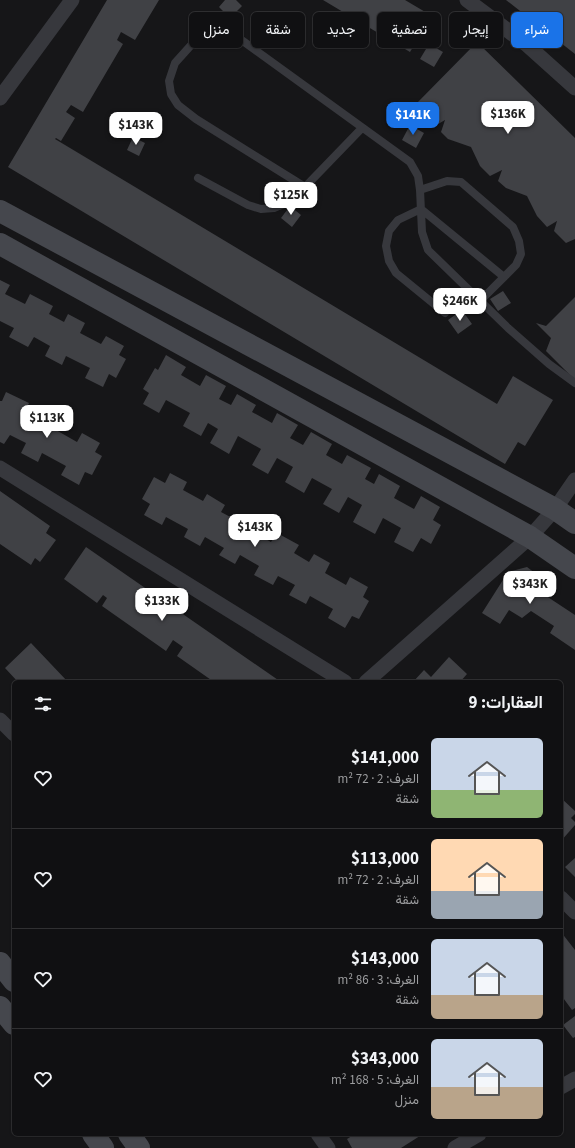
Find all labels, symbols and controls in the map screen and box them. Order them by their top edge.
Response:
chip: منزل [189,12,243,48]
chip: شقة [251,12,305,48]
chip: جديد [313,12,369,48]
chip: تصفية [377,12,441,48]
chip: إيجار [449,12,503,48]
chip: شراء [511,12,563,48]
pin: $136K [480,101,536,135]
pin: $141K [385,102,441,136]
text: $136K [490,105,526,123]
text: $141K [395,106,431,124]
pin: $143K [108,112,164,146]
text: $143K [118,116,154,134]
pin: $125K [263,182,319,216]
text: $125K [273,186,309,204]
pin: $246K [432,288,488,322]
text: $246K [442,292,478,310]
pin: $113K [19,405,75,439]
text: $113K [29,409,65,427]
pin: $143K [227,514,283,548]
text: $143K [237,518,273,536]
pin: $343K [502,571,558,605]
text: $343K [512,575,548,593]
pin: $133K [134,588,190,622]
text: $133K [144,592,180,610]
text: العقارات: 9 [469,691,543,715]
icon: filters [32,693,54,715]
text: $141,000 [351,746,419,770]
icon: home [463,754,511,802]
icon: heart [32,767,54,789]
text: الغرف: 2 · 72 m² [338,770,419,788]
text: شقة [396,790,419,808]
text: $113,000 [351,847,419,871]
icon: home [463,855,511,903]
icon: heart [32,868,54,890]
text: الغرف: 2 · 72 m² [338,871,419,889]
text: شقة [396,891,419,909]
text: $143,000 [351,947,419,971]
icon: home [463,955,511,1003]
icon: heart [32,968,54,990]
text: الغرف: 3 · 86 m² [338,971,419,989]
text: شقة [396,991,419,1009]
text: $343,000 [351,1047,419,1071]
icon: home [463,1055,511,1103]
icon: heart [32,1068,54,1090]
text: الغرف: 5 · 168 m² [331,1071,419,1089]
text: منزل [395,1091,419,1109]

